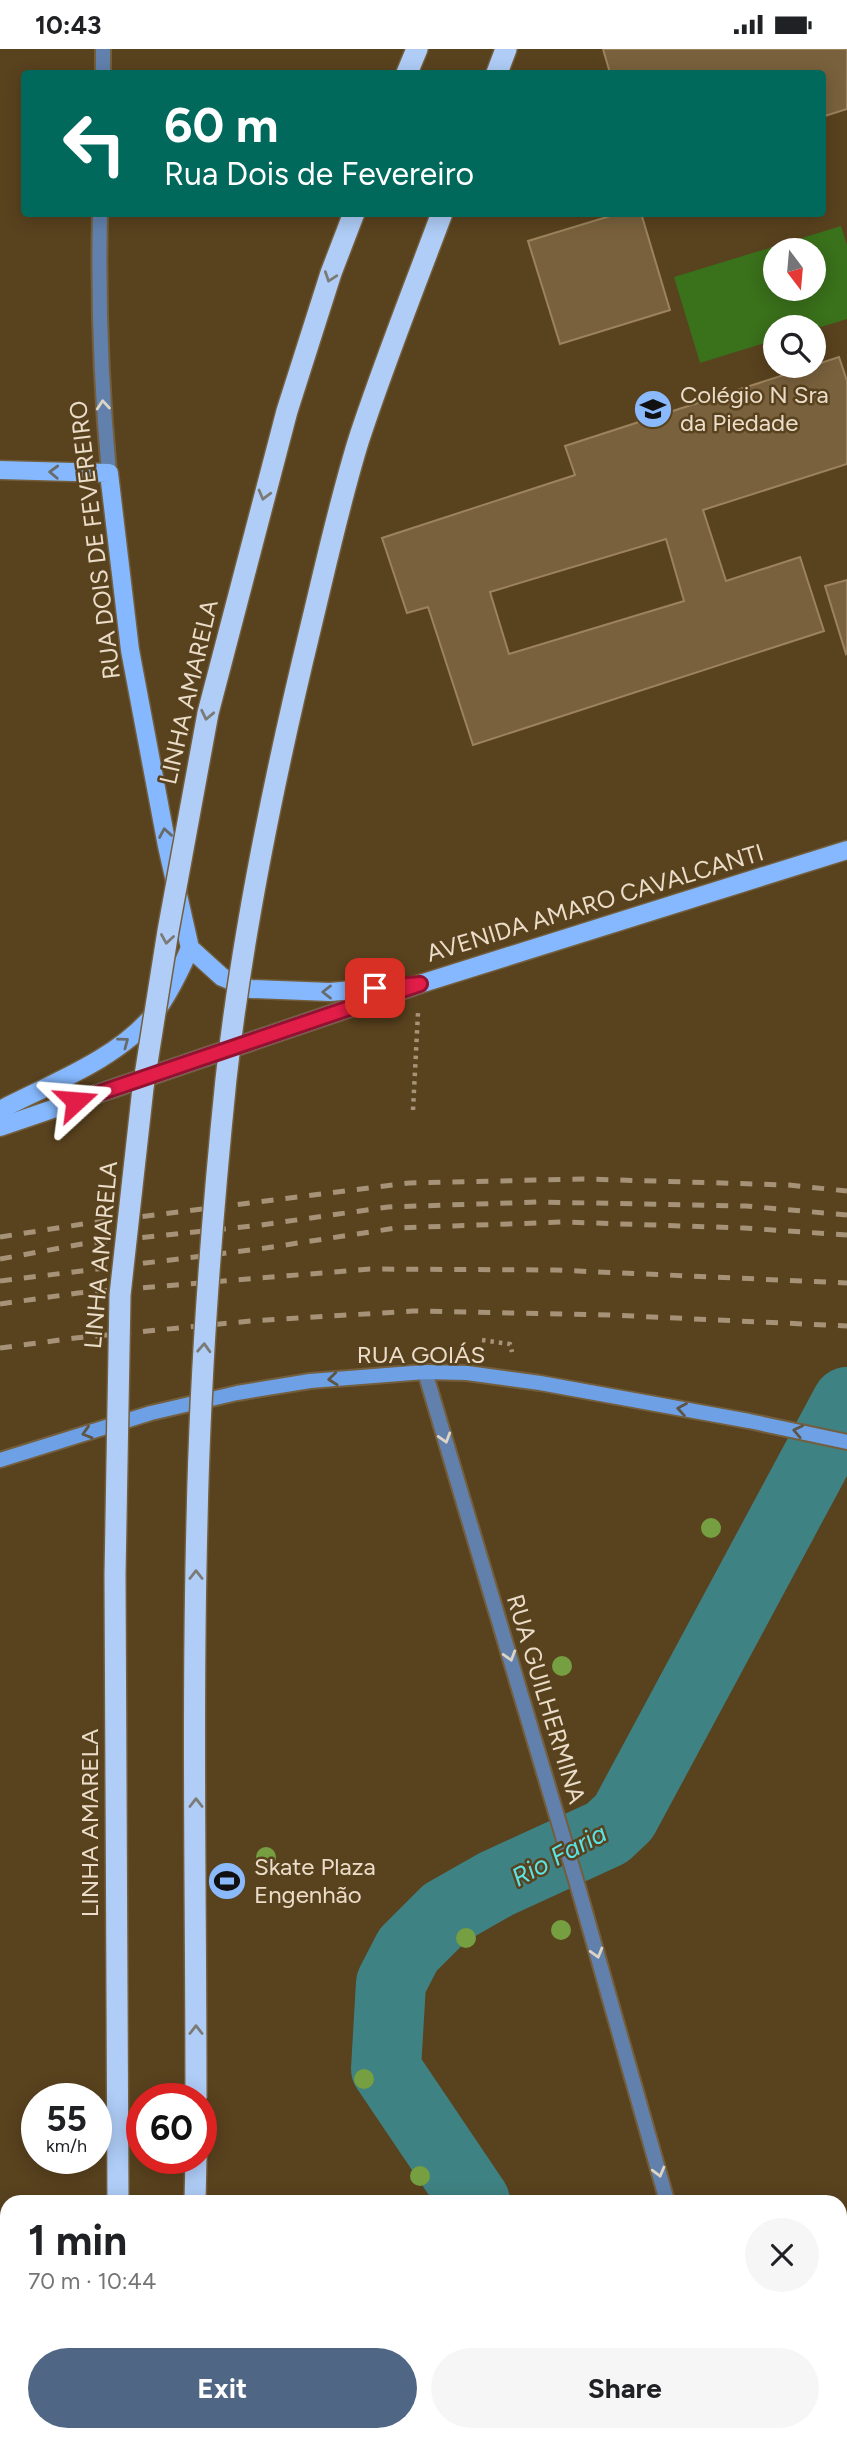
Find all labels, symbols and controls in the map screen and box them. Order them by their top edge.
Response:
text: 10:43 [35,9,102,41]
text: 60 m [164,95,279,154]
icon: left [49,98,140,189]
text: Rua Dois de Fevereiro [164,155,474,193]
north arrow [763,238,826,301]
map controls [763,238,826,378]
one-way arrow [324,271,338,283]
button: search [763,315,826,378]
place label: Colégio N Sra da Piedade [680,380,829,437]
school or university icon: Colégio N Sra da Piedade [632,388,674,430]
street label: RUA DOIS DE FEVEREIRO [63,399,126,681]
one-way arrow [96,399,111,410]
one-way arrow [49,464,60,479]
one-way arrow [258,489,272,501]
street label: LINHA AMARELA [153,596,224,787]
one-way arrow [201,709,216,721]
one-way arrow [158,827,173,839]
street label: AVENIDA AMARO CAVALCANTI [423,837,767,968]
one-way arrow [160,933,175,945]
pin [345,958,405,1018]
icon: arrive [356,969,394,1007]
one-way arrow [321,984,332,1000]
one-way arrow [116,1038,129,1050]
position arrow [39,1064,113,1138]
street label: LINHA AMARELA [78,1159,123,1350]
street label: RUA GOIÁS [357,1340,485,1369]
one-way arrow [196,1342,211,1353]
one-way arrow [327,1371,338,1386]
one-way arrow [676,1402,688,1417]
one-way arrow [81,1424,93,1439]
one-way arrow [792,1425,804,1440]
one-way arrow [436,1432,451,1444]
one-way arrow [189,1569,204,1580]
street label: RUA GUILHERMINA [501,1591,592,1808]
one-way arrow [501,1650,516,1662]
street label: LINHA AMARELA [75,1728,104,1917]
one-way arrow [188,1797,204,1807]
water label: Rio Faria [506,1817,612,1893]
place label: Skate Plaza Engenhão [254,1852,376,1909]
sports icon: Skate Plaza Engenhão [206,1860,248,1902]
one-way arrow [589,1947,603,1959]
one-way arrow [188,2024,204,2035]
speed limit sign: 60 [126,2083,217,2174]
text: 55 [46,2098,87,2140]
text: km/h [46,2135,87,2157]
one-way arrow [651,2166,665,2178]
text: 1 min [28,2215,127,2266]
button: close [745,2218,819,2292]
text: 70 m · 10:44 [28,2267,156,2295]
button: Exit [28,2348,417,2428]
button: Share [431,2348,819,2428]

